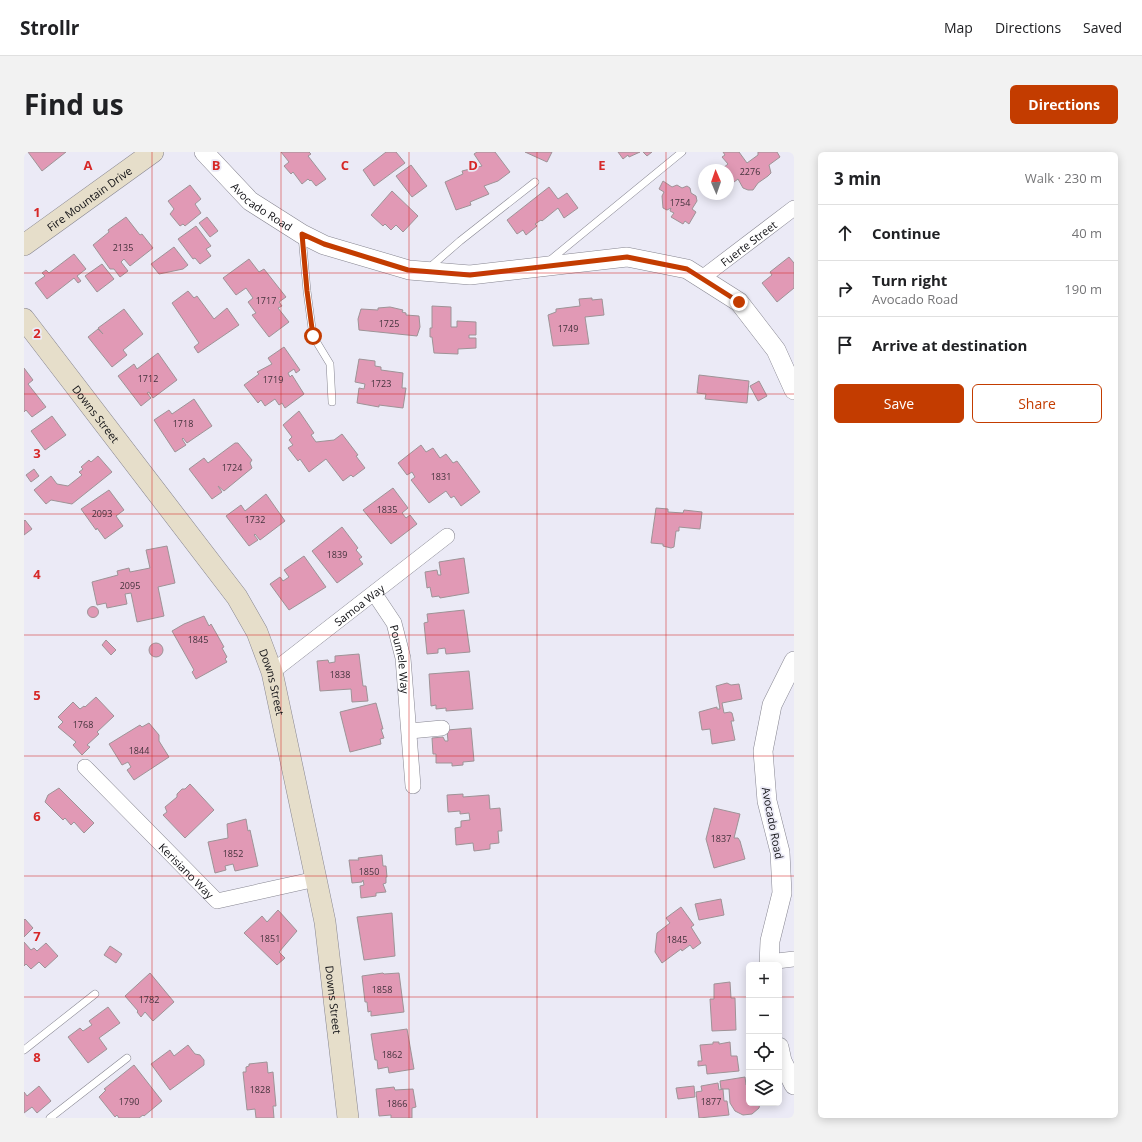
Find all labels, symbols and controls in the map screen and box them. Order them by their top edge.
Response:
text: Strollr [20,15,79,41]
text: Map [944,18,973,37]
text: Directions [995,18,1061,37]
text: Saved [1083,18,1122,37]
text: Find us [24,85,124,123]
button: Directions [1010,85,1118,124]
text: A [84,156,93,174]
text: B [212,156,221,174]
text: C [341,156,349,174]
text: D [468,156,478,174]
text: E [598,156,606,174]
street label: Fire Mountain Drive [43,162,134,234]
north arrow [698,164,734,200]
house number: 2276 [740,165,760,178]
text: 3 min [834,167,881,190]
text: Walk · 230 m [1025,169,1102,187]
street label: Avocado Road [228,179,296,234]
house number: 1754 [670,196,690,209]
text: 1 [33,203,41,221]
street label: Fuerte Street [717,217,779,269]
icon: ahead [834,222,856,244]
text: Continue [872,223,940,243]
text: 40 m [1072,224,1102,242]
house number: 2135 [113,241,133,254]
text: Turn right [872,270,947,290]
icon: right [834,278,856,300]
text: 190 m [1064,280,1102,298]
text: Avocado Road [872,290,958,308]
route end [730,293,748,311]
house number: 1717 [256,294,276,307]
house number: 1725 [379,317,399,330]
house number: 1749 [558,322,578,335]
text: 2 [33,324,41,342]
route start [304,327,322,345]
icon: arrive [834,334,856,356]
text: Arrive at destination [872,335,1027,355]
house number: 1712 [138,372,158,385]
house number: 1719 [263,373,283,386]
house number: 1723 [371,377,391,390]
street label: Downs Street [70,382,123,445]
button: Save [834,384,964,423]
button: Share [972,384,1102,423]
house number: 1718 [173,417,193,430]
text: 3 [33,444,41,462]
house number: 1724 [222,461,242,474]
house number: 1831 [431,470,451,483]
house number: 1835 [377,503,397,516]
house number: 2093 [92,507,112,520]
house number: 1732 [245,513,265,526]
house number: 1839 [327,548,347,561]
text: 4 [33,565,41,583]
house number: 2095 [120,579,140,592]
street label: Samoa Way [331,580,387,629]
street label: Poumele Way [387,623,413,695]
house number: 1845 [188,633,208,646]
street label: Downs Street [256,646,289,717]
house number: 1838 [330,668,350,681]
text: 5 [33,686,41,704]
house number: 1768 [73,718,93,731]
house number: 1844 [129,744,149,757]
street label: Avocado Road [759,786,787,860]
text: 6 [33,807,41,825]
house number: 1837 [711,832,731,845]
street label: Kerisiano Way [156,839,218,902]
house number: 1852 [223,847,243,860]
house number: 1850 [359,865,379,878]
text: 7 [33,927,41,945]
house number: 1851 [260,932,280,945]
house number: 1845 [667,933,687,946]
map controls [746,962,782,1106]
button: + [746,962,782,998]
street label: Downs Street [323,965,346,1035]
house number: 1858 [372,983,392,996]
house number: 1782 [139,993,159,1006]
button: − [746,998,782,1034]
button: locate [746,1034,782,1070]
text: 8 [33,1048,41,1066]
house number: 1862 [382,1048,402,1061]
button: layers [746,1070,782,1106]
house number: 1828 [250,1083,270,1096]
house number: 1790 [119,1095,139,1108]
house number: 1877 [701,1095,721,1108]
house number: 1866 [387,1097,407,1110]

